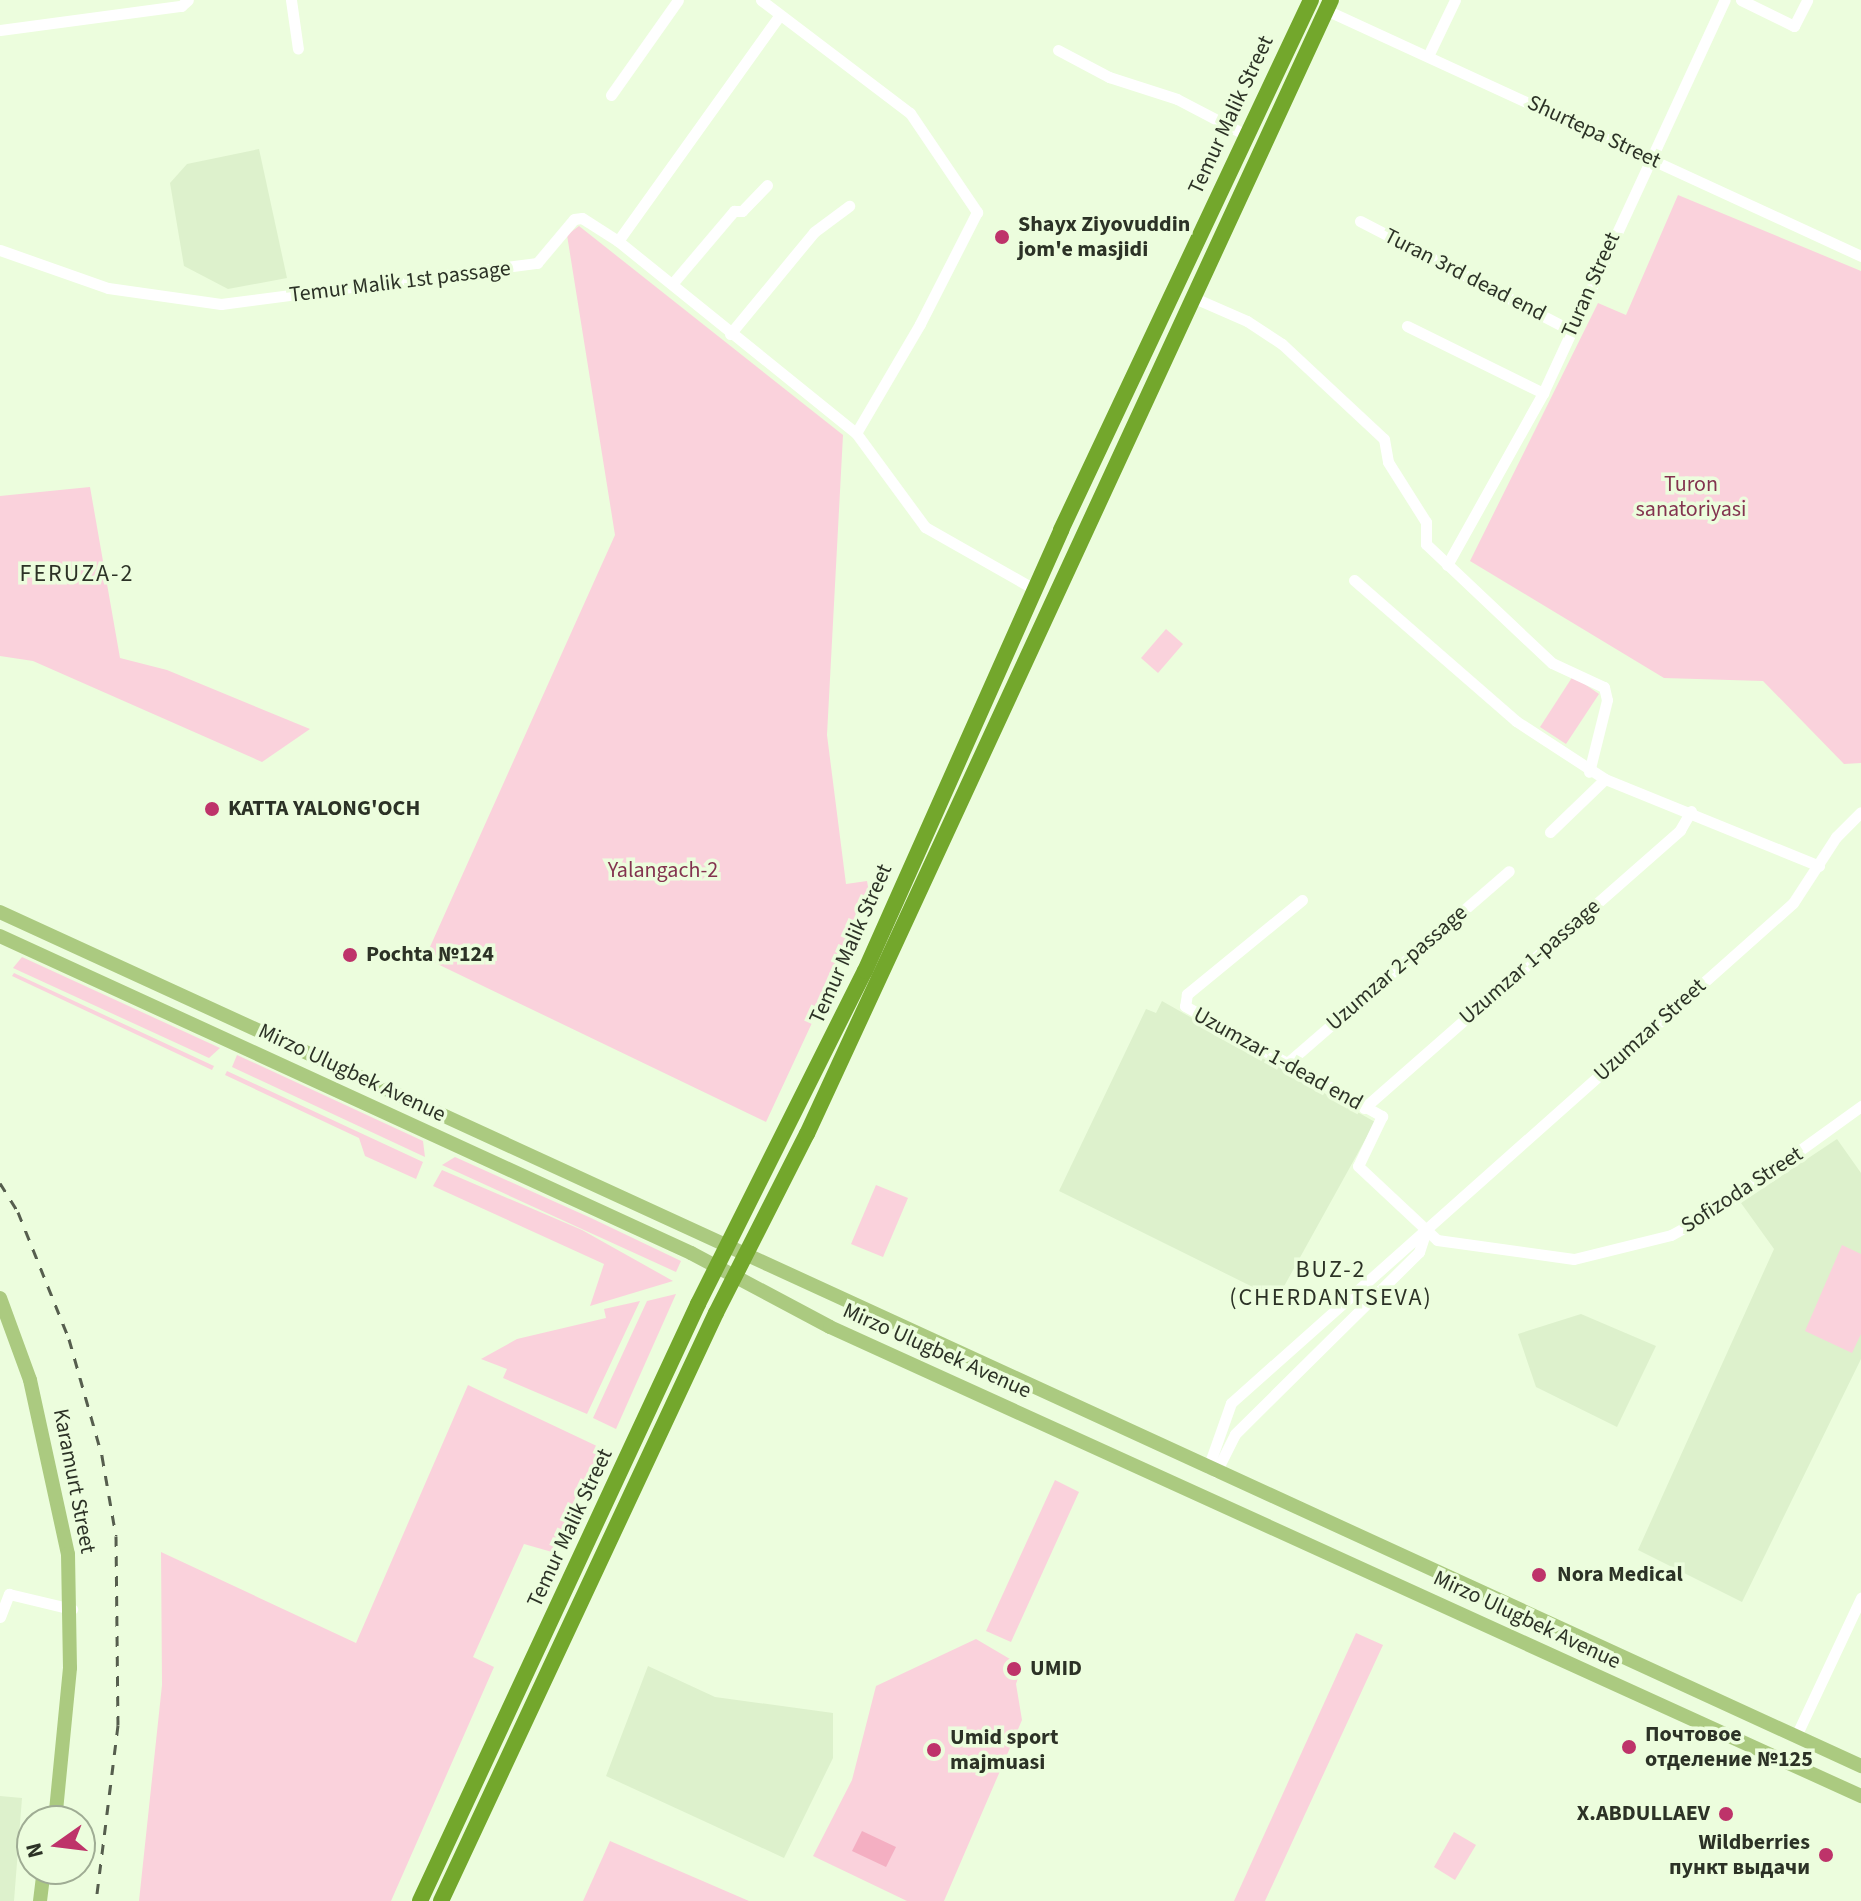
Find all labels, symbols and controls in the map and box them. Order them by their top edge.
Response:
street label: Temur Malik Street [1183,31,1279,199]
street label: Shurtepa Street [1523,90,1665,174]
place label: Shayx Ziyovuddin jom'e masjidi [1018,211,1190,262]
street label: Turan 3rd dead end [1380,223,1550,327]
marker: Shayx Ziyovuddin jom'e masjidi [993,228,1011,246]
street label: Turan Street [1556,228,1626,342]
street label: Temur Malik 1st passage [288,255,512,309]
park label: Turon sanatoriyasi [1636,471,1746,522]
district label: FERUZA-2 [20,560,134,588]
place label: KATTA YALONG'OCH [228,796,420,822]
marker: KATTA YALONG'OCH [203,800,221,818]
park label: Yalangach-2 [608,858,718,884]
street label: Temur Malik Street [804,860,898,1028]
street label: Uzumzаr 1-passage [1454,894,1606,1030]
street label: Uzumzаr 2-passage [1321,900,1473,1036]
place label: Pochta №124 [366,942,494,968]
marker: Pochta №124 [341,946,359,964]
street label: Uzumzаr Street [1589,973,1711,1087]
street label: Uzumzаr 1-dead end [1189,1002,1367,1116]
street label: Mirzo Ulugbek Avenue [254,1018,450,1128]
street label: Sofizoda Street [1676,1141,1808,1239]
district label: BUZ-2 (CHERDANTSEVA) [1229,1256,1433,1312]
street label: Mirzo Ulugbek Avenue [839,1298,1035,1404]
street label: Karamurt Street [47,1406,101,1556]
street label: Temur Malik Street [522,1444,618,1612]
place label: Nora Medical [1557,1562,1683,1588]
marker: Nora Medical [1528,1564,1550,1586]
street label: Mirzo Ulugbek Avenue [1429,1565,1625,1675]
place label: UMID [1030,1656,1082,1682]
marker: UMID [1005,1660,1023,1678]
place label: Почтовое отделение №125 [1645,1721,1813,1772]
place label: Umid sport majmuasi [950,1724,1058,1776]
marker: Почтовое отделение №125 [1620,1738,1638,1756]
marker: Umid sport majmuasi [925,1741,943,1759]
place label: X.ABDULLAEV [1577,1801,1710,1827]
north arrow [16,1805,96,1885]
marker: X.ABDULLAEV [1717,1805,1735,1823]
place label: Wildberries пункт выдачи [1669,1829,1810,1880]
text: N [17,1839,52,1861]
marker: Wildberries пункт выдачи [1817,1846,1835,1864]

